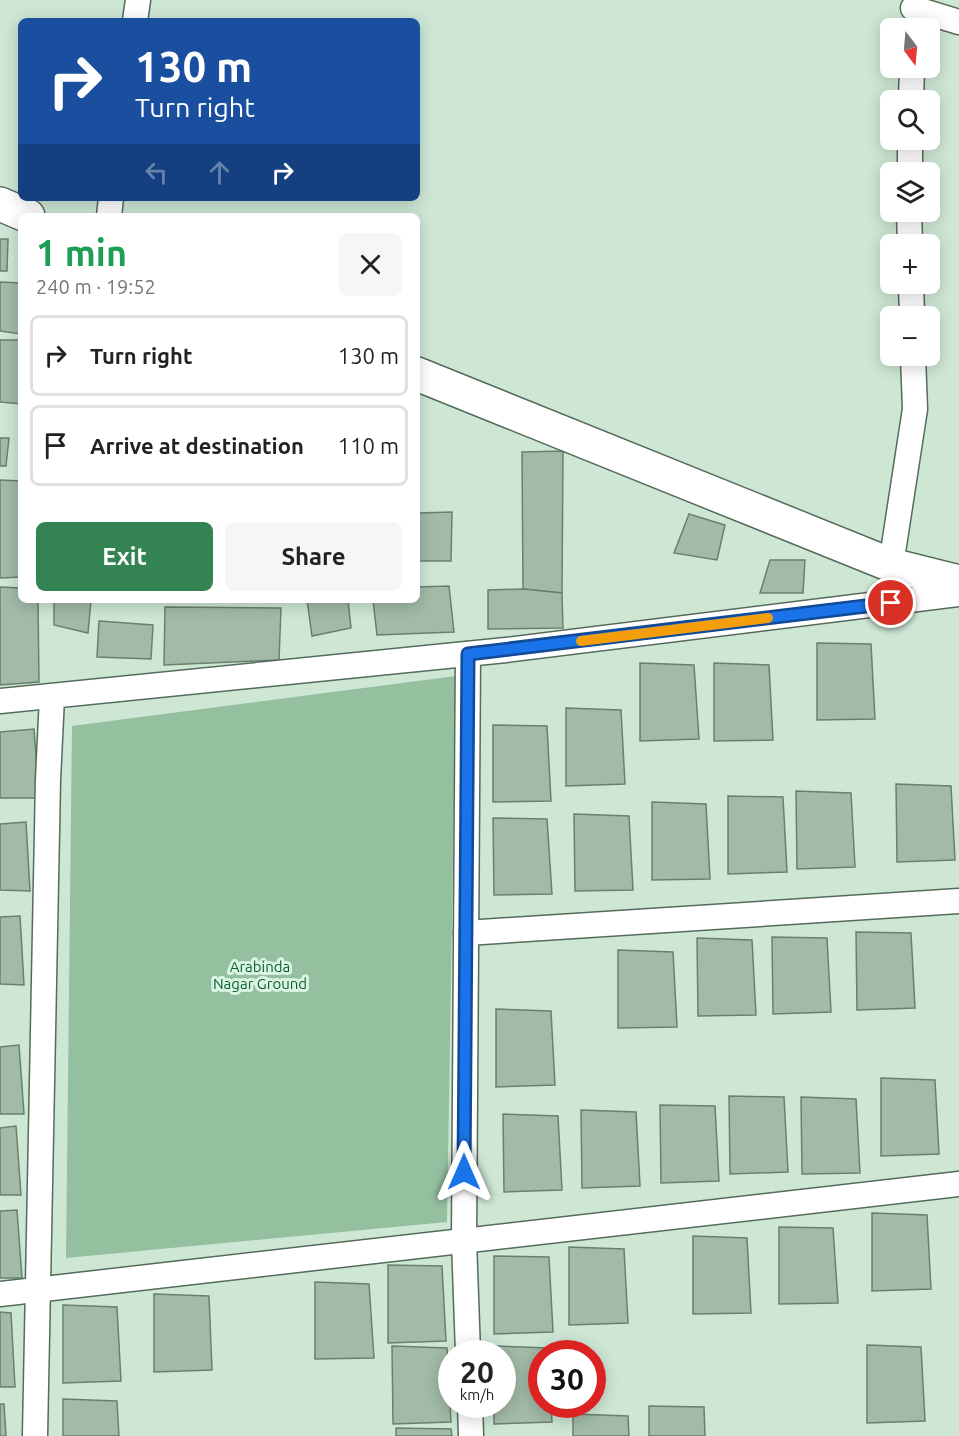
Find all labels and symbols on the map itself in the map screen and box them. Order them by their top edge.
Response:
north arrow [880,18,940,78]
pin [865,577,916,628]
park label: Arabinda Nagar Ground [213,958,307,992]
position arrow [432,1140,496,1204]
speed limit sign: 30 [528,1340,606,1418]

